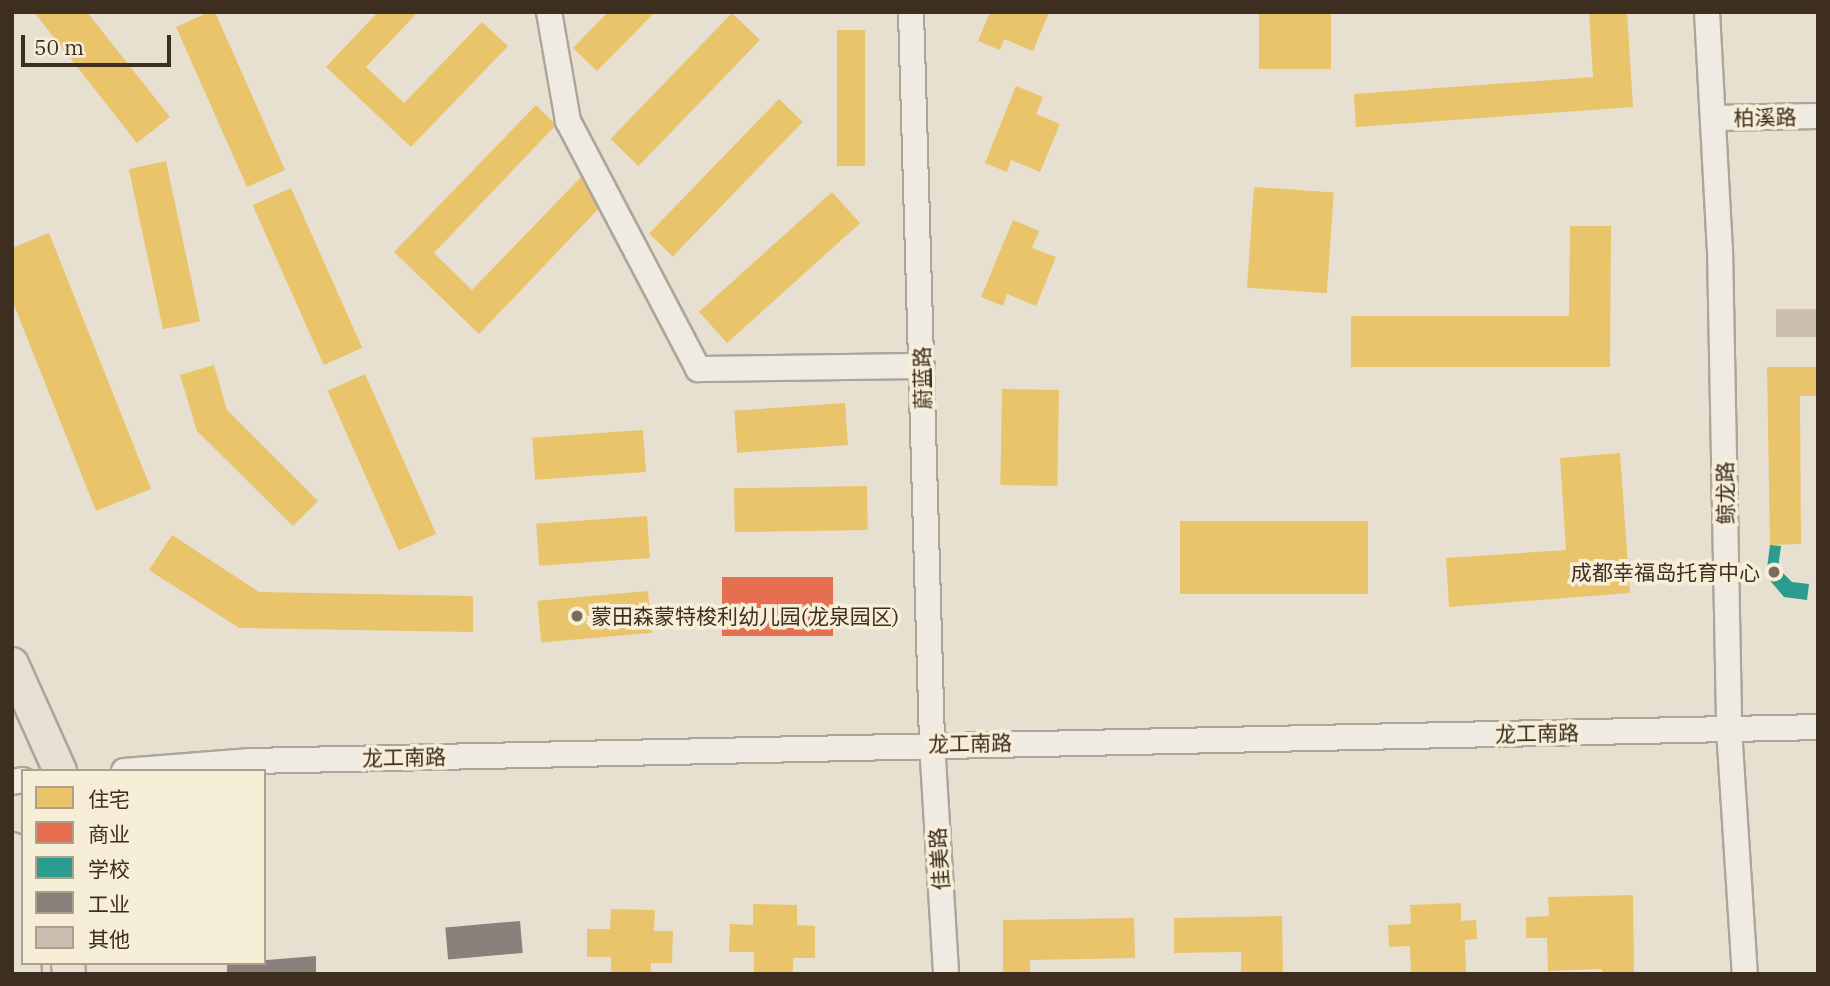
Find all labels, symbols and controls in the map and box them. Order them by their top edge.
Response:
scale bar [24,21,175,65]
text: 50 m [34,33,84,61]
street label: 柏溪路 [1733,104,1797,130]
street label: 蔚蓝路 [909,346,935,410]
street label: 鲸龙路 [1712,461,1738,525]
place label: 成都幸福岛托育中心 [1571,559,1760,585]
marker: 成都幸福岛托育中心 [1766,564,1782,580]
place label: 蒙田森蒙特梭利幼儿园(龙泉园区) [591,603,899,629]
marker: 蒙田森蒙特梭利幼儿园(龙泉园区) [569,608,585,624]
street label: 龙工南路 [1495,720,1579,746]
street label: 龙工南路 [928,730,1012,756]
street label: 龙工南路 [362,744,446,770]
legend [21,769,266,965]
text: 住宅 [88,785,130,813]
text: 商业 [88,820,130,848]
street label: 佳美路 [924,827,954,891]
text: 学校 [88,855,130,883]
text: 工业 [88,890,130,918]
text: 其他 [88,925,130,953]

